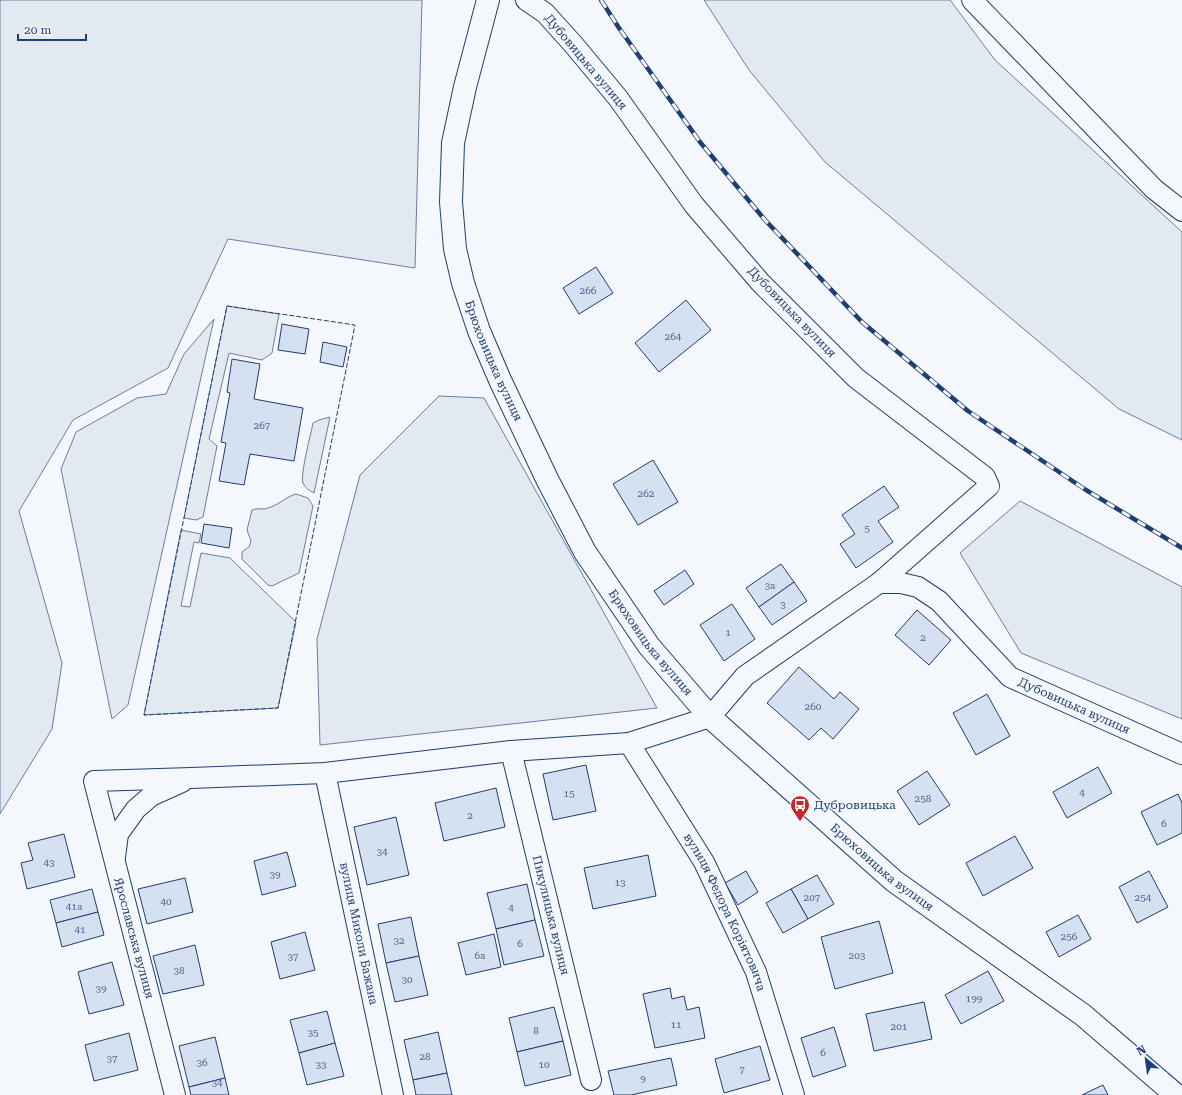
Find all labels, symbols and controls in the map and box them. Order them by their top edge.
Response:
street label: Дубовицька вулиця [542,11,630,113]
scale bar [18,16,86,42]
text: 20 m [24,23,51,37]
street label: Дубовицька вулиця [745,264,839,360]
house number: 266 [580,285,597,296]
street label: Брюховицька вулиця [462,299,526,423]
house number: 264 [665,331,682,342]
house number: 267 [254,420,271,431]
house number: 262 [638,488,655,499]
house number: 5 [864,523,870,534]
house number: 3а [764,580,776,591]
street label: Брюховицька вулиця [606,587,695,698]
house number: 3 [780,599,786,610]
house number: 1 [725,627,731,638]
house number: 2 [920,632,926,643]
street label: Дубовицька вулиця [1016,675,1132,737]
house number: 260 [805,701,822,712]
house number: 4 [1079,787,1085,798]
house number: 15 [563,788,575,799]
house number: 258 [915,793,932,804]
bus stop icon: Дубровицька [789,794,811,822]
place label: Дубровицька [814,798,896,812]
house number: 2 [467,810,473,821]
house number: 6 [1161,818,1167,829]
street label: Брюховицька вулиця [827,821,936,914]
street label: вулиця Федора Коріятовича [681,831,769,993]
house number: 34 [376,846,388,857]
street label: Пикулицька вулиця [530,854,572,977]
house number: 43 [43,857,55,868]
street label: вулиця Миколи Бажана [337,861,381,1006]
house number: 39 [269,869,281,880]
street label: Ярославська вулиця [111,876,157,1000]
house number: 13 [614,877,626,888]
house number: 207 [804,892,821,903]
house number: 254 [1135,892,1152,903]
house number: 40 [160,896,172,907]
house number: 41а [66,901,83,912]
house number: 4 [508,902,514,913]
house number: 41 [74,924,86,935]
house number: 256 [1061,931,1078,942]
house number: 32 [393,935,405,946]
house number: 6 [517,938,523,949]
house number: 6а [474,950,486,961]
house number: 203 [849,950,866,961]
house number: 37 [287,951,299,962]
house number: 38 [173,965,185,976]
house number: 30 [401,974,413,985]
house number: 39 [95,983,107,994]
house number: 199 [966,993,983,1004]
house number: 11 [670,1019,682,1030]
house number: 201 [891,1021,908,1032]
house number: 8 [533,1025,539,1036]
house number: 35 [307,1027,319,1038]
north arrow [1126,1039,1166,1079]
text: N [1135,1043,1149,1058]
house number: 6 [820,1047,826,1058]
house number: 28 [419,1051,431,1062]
house number: 37 [106,1053,118,1064]
house number: 36 [196,1057,208,1068]
house number: 33 [315,1059,327,1070]
house number: 10 [538,1059,550,1070]
house number: 7 [739,1064,745,1075]
house number: 9 [640,1073,646,1084]
house number: 34 [211,1077,223,1088]

